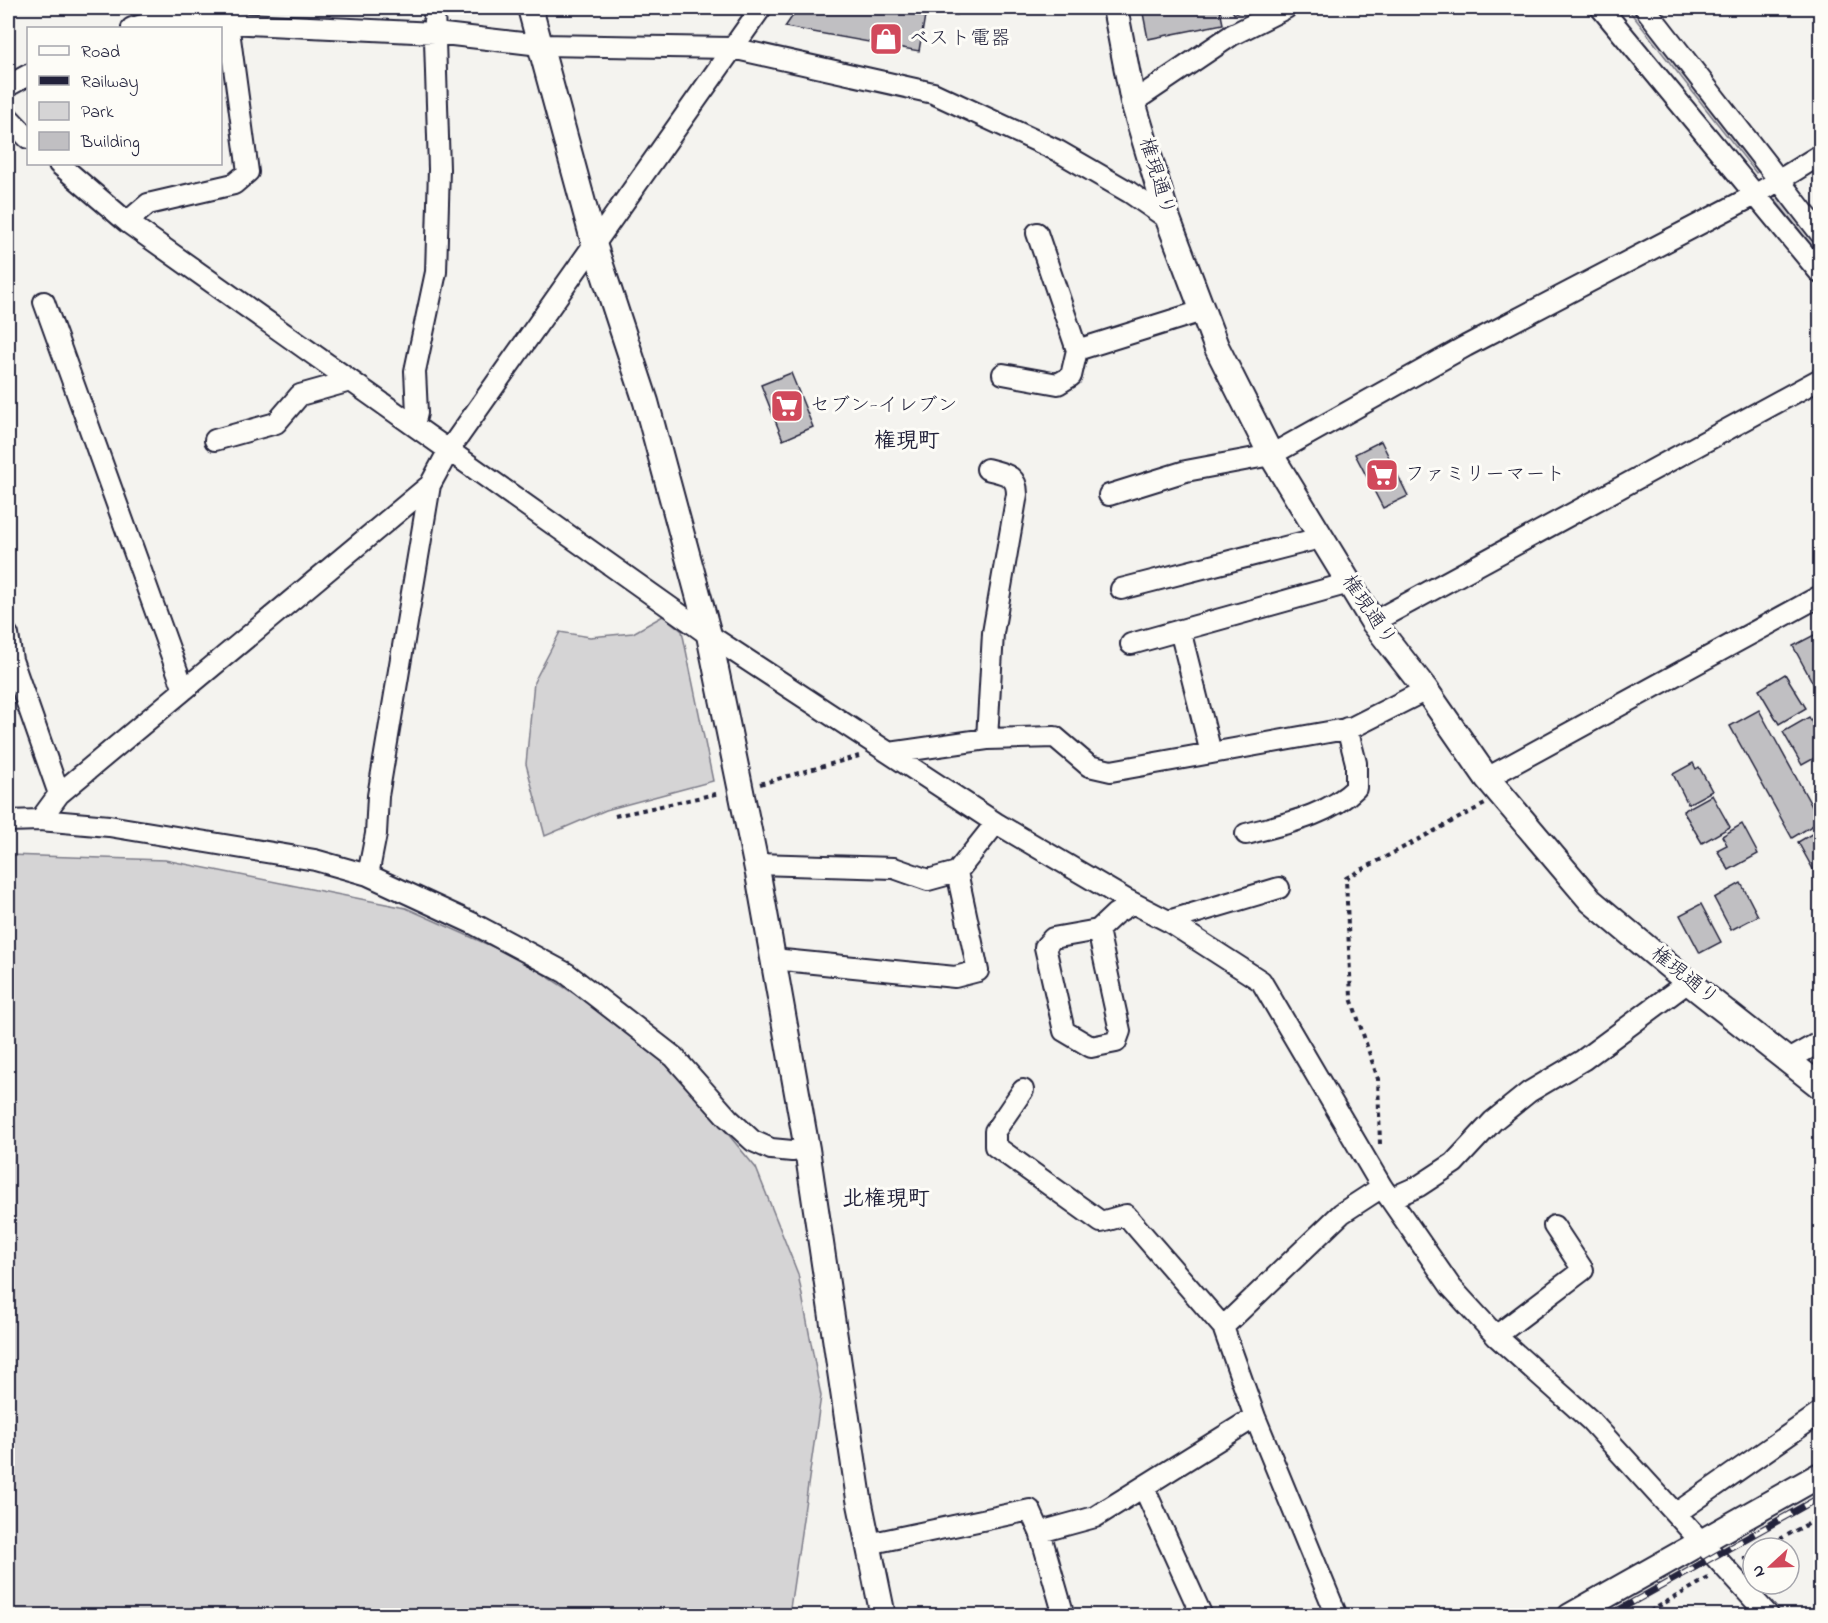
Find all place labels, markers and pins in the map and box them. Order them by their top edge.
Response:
shop icon: ベスト電器 [868,21,904,57]
place label: ベスト電器 [909,25,1011,54]
supermarket icon: セブン-イレブン [769,388,805,424]
place label: セブン-イレブン [810,392,958,421]
supermarket icon: ファミリーマート [1364,457,1400,493]
place label: ファミリーマート [1405,461,1565,490]

